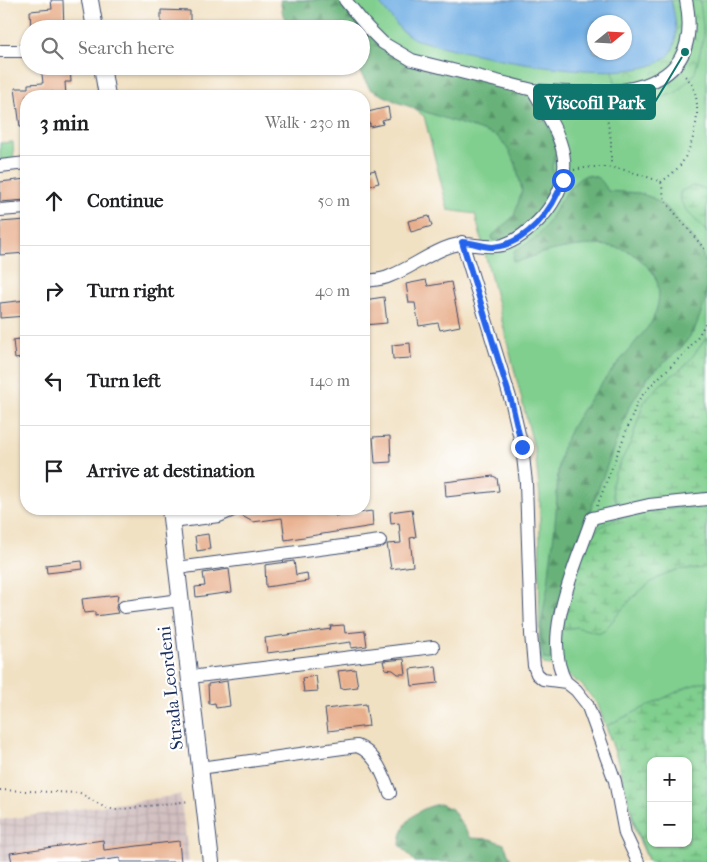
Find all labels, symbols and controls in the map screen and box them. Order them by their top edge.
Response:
north arrow [587,15,632,60]
search box [20,20,370,75]
icon: search [38,34,66,62]
text: Search here [78,37,174,59]
callout: Viscofil Park [534,85,655,119]
text: Viscofil Park [544,92,647,114]
text: 3 min [40,111,89,135]
text: Walk · 230 m [265,113,350,132]
route start [552,169,575,192]
icon: ahead [40,187,68,215]
text: Continue [87,190,163,212]
text: 50 m [318,191,350,210]
icon: right [40,277,68,305]
text: Turn right [87,280,174,302]
text: 40 m [315,281,350,300]
icon: left [40,367,68,395]
text: Turn left [87,370,161,392]
text: 140 m [309,371,350,390]
route end [511,436,534,459]
icon: arrive [40,457,68,485]
text: Arrive at destination [87,460,255,482]
street label: Strada Leordeni [154,624,188,751]
map controls [647,757,692,847]
button: + [647,757,692,802]
button: − [647,802,692,847]

